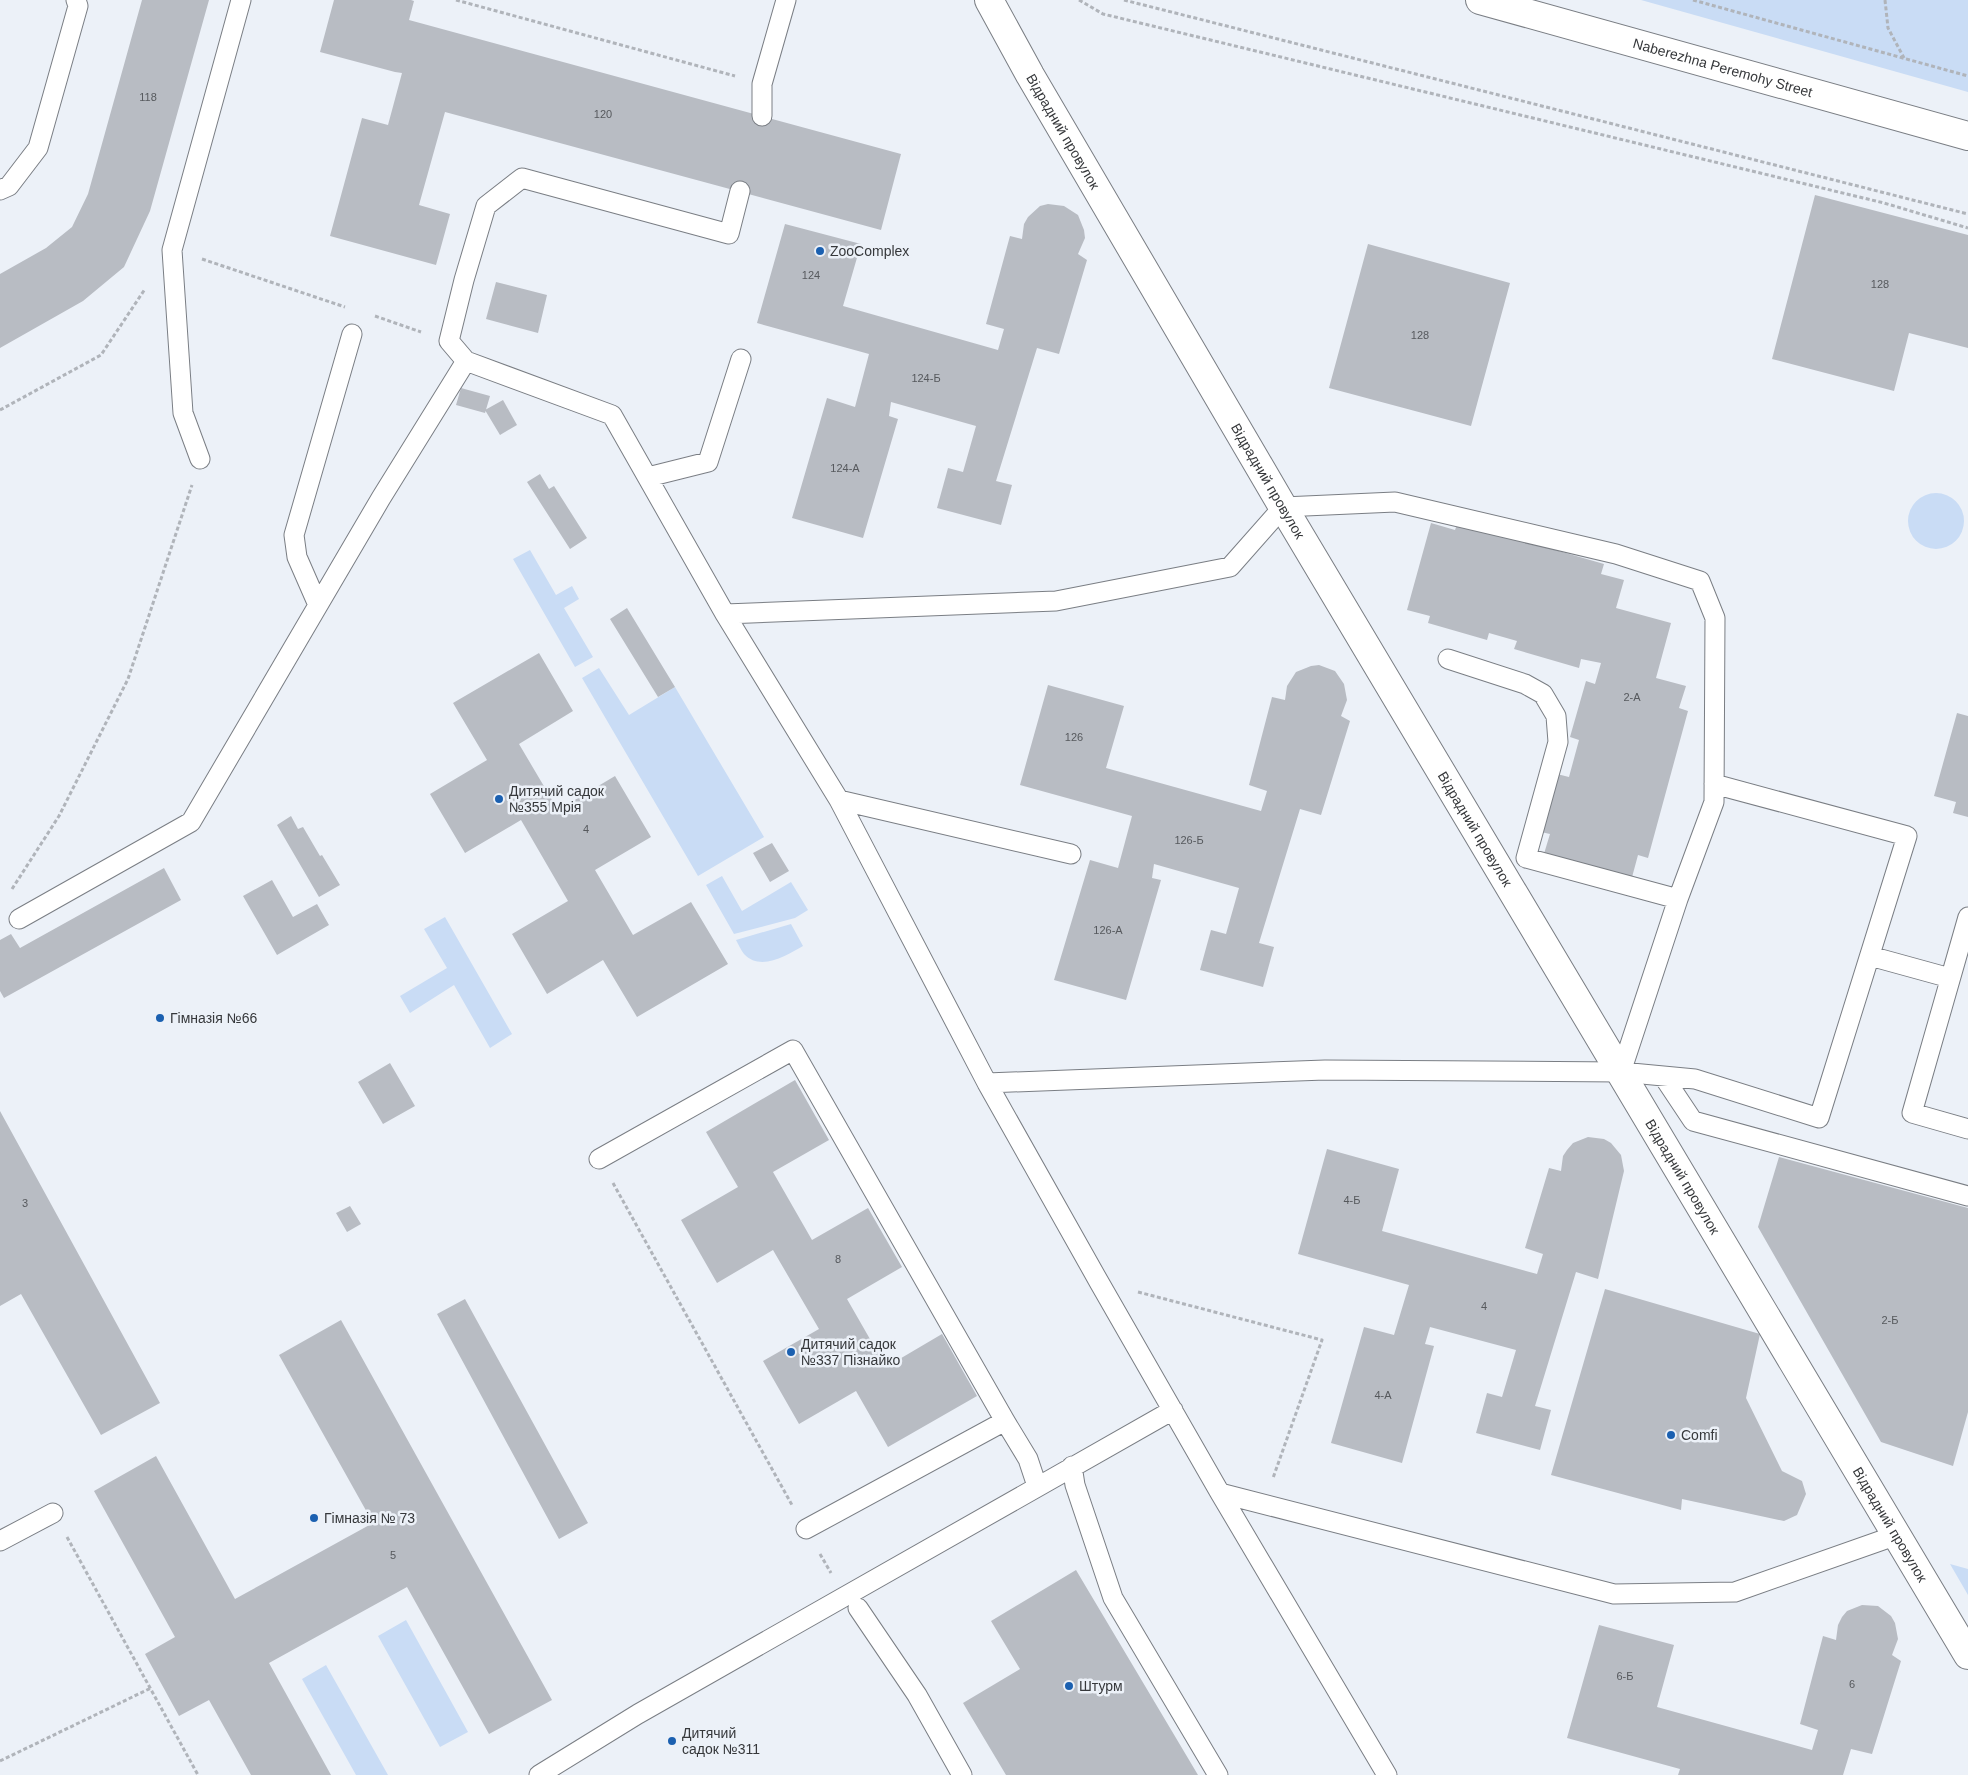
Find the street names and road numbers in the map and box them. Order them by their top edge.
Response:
street label: Naberezhna Peremohy Street [1631,35,1814,100]
street label: Відрадний провулок [1023,71,1104,193]
street label: Відрадний провулок [1228,420,1308,542]
street label: Відрадний провулок [1435,769,1516,890]
street label: Відрадний провулок [1642,1116,1723,1238]
street label: Відрадний провулок [1850,1464,1931,1586]

